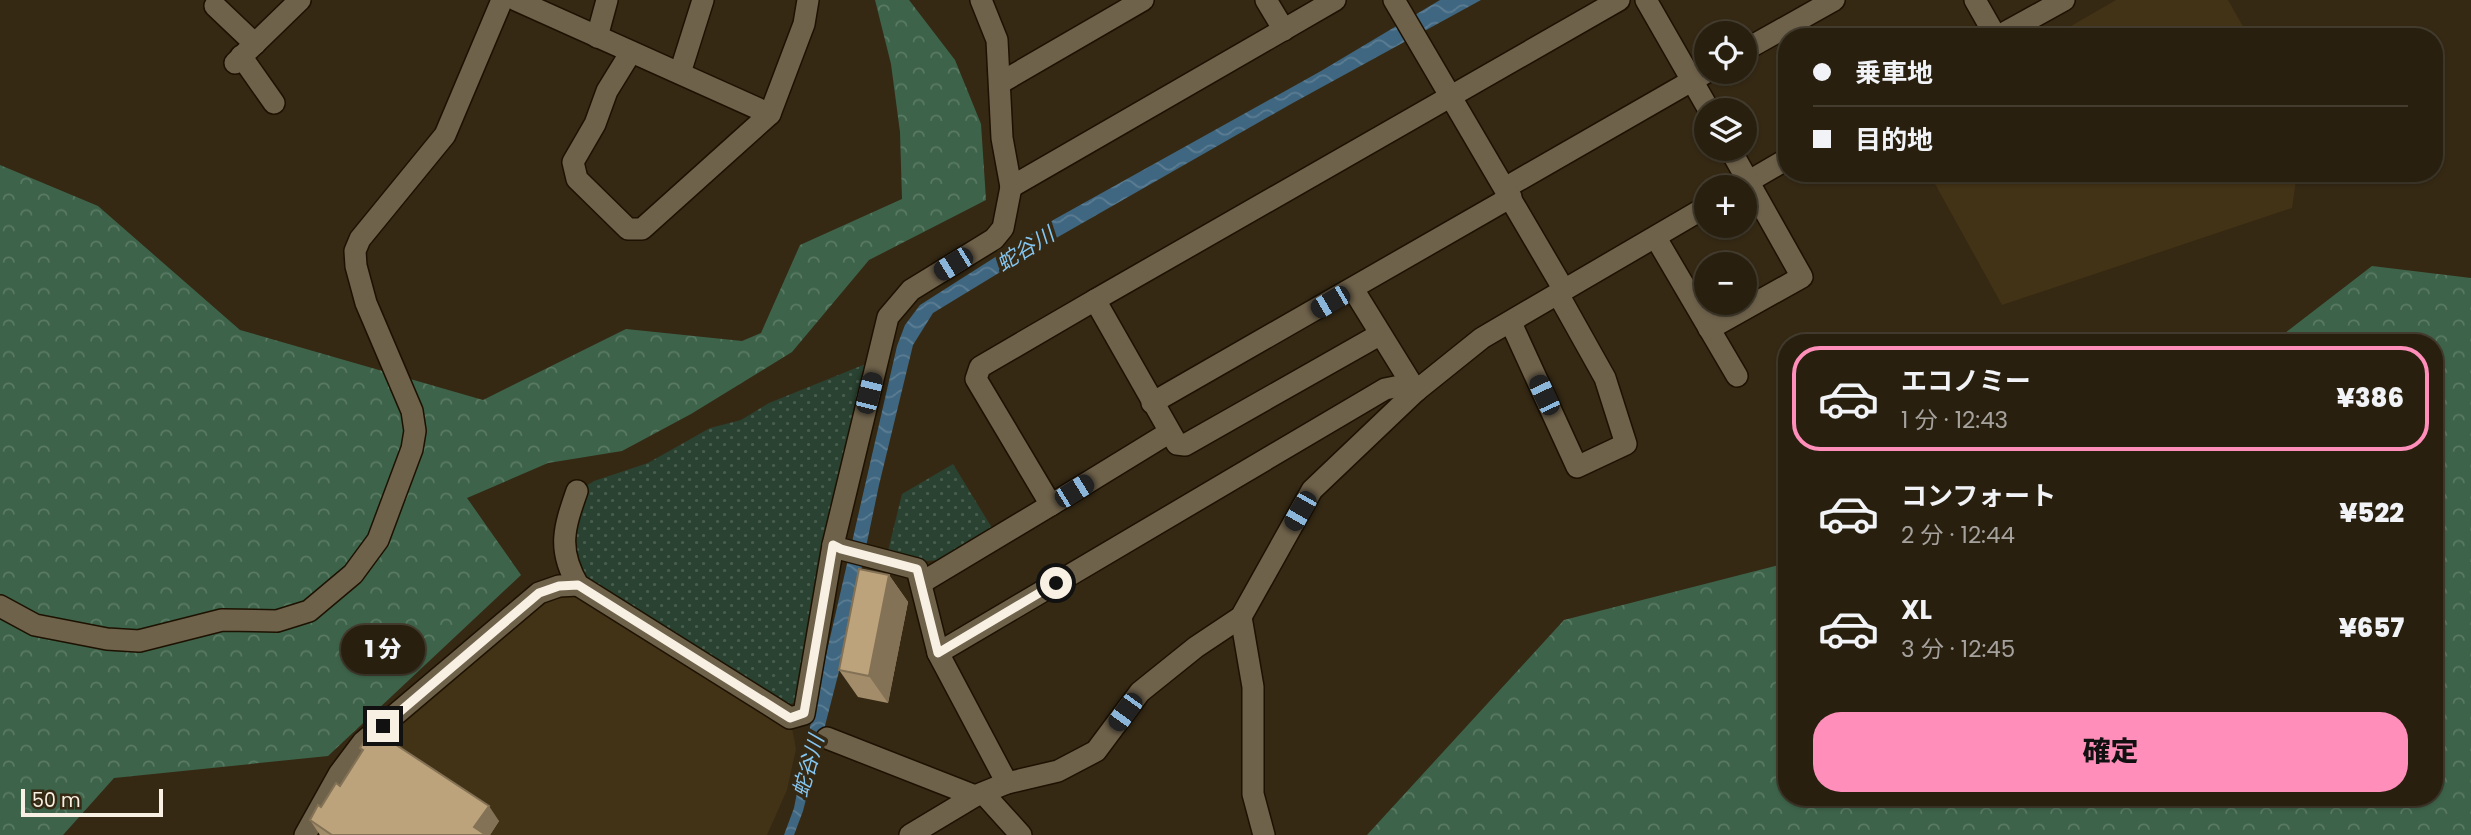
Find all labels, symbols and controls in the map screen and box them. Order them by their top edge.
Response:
map controls [1694,21,1757,315]
button: locate [1694,21,1757,84]
text: 乗車地 [1855,55,1933,91]
button: layers [1694,98,1757,161]
text: 目的地 [1855,122,1933,158]
button: + [1694,175,1757,238]
water label: 蛇谷川 [991,219,1061,278]
car [930,244,977,284]
button: − [1694,252,1757,315]
car [1307,282,1354,322]
text: エコノミー [1901,363,2031,399]
icon: car [1817,367,1880,430]
car [854,370,885,416]
car [1526,372,1563,418]
text: ¥386 [2336,380,2404,416]
text: 1 分 · 12:43 [1901,404,2008,436]
car [1051,471,1098,511]
text: コンフォート [1901,478,2056,514]
icon: car [1817,482,1880,545]
car [1281,488,1320,534]
text: ¥522 [2339,495,2404,531]
text: 2 分 · 12:44 [1901,519,2015,551]
route start [1040,567,1072,599]
text: XL [1901,592,1932,628]
icon: car [1817,597,1880,660]
text: ¥657 [2339,610,2404,646]
callout: 1 分 [341,624,425,674]
text: 1 分 [365,633,401,665]
text: 3 分 · 12:45 [1901,633,2015,665]
car [1105,689,1146,735]
route end [367,710,399,742]
button: 確定 [1813,712,2408,792]
water label: 蛇谷川 [785,730,831,800]
scale bar [21,786,163,818]
text: 50 m [32,787,81,814]

